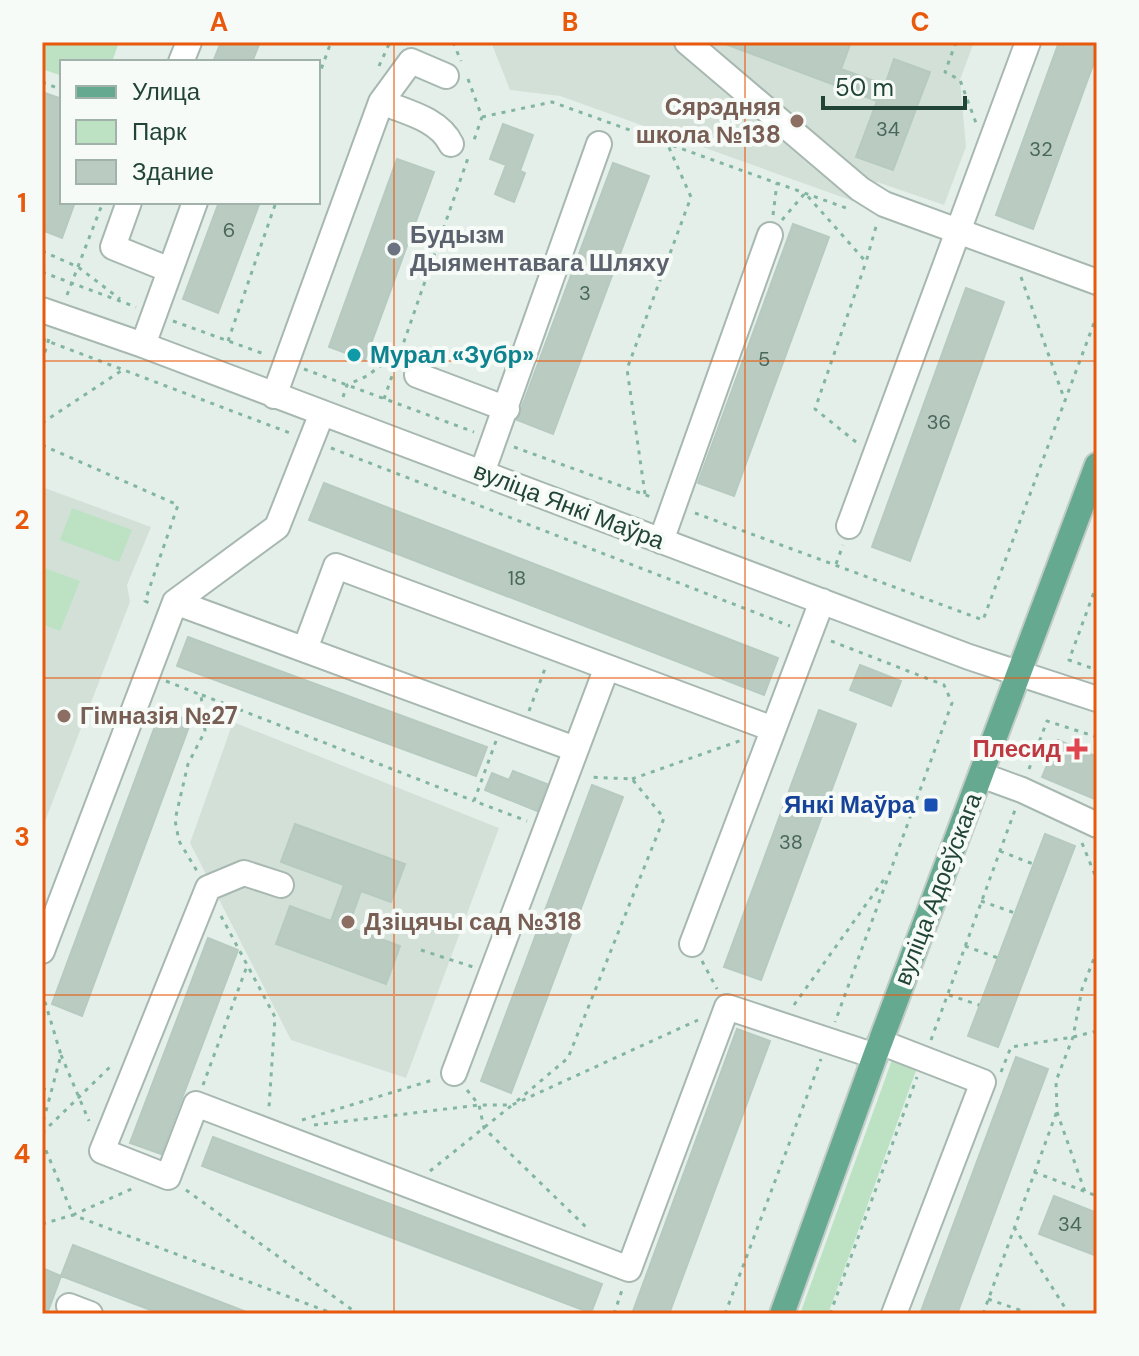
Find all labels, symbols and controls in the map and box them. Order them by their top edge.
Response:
text: A [210,5,228,39]
text: B [562,5,578,39]
text: C [910,5,930,39]
legend [60,60,320,204]
scale bar [823,60,965,110]
text: 50 m [835,72,894,103]
text: Улица [132,76,201,107]
place label: Сярэдняя школа №138 [636,91,781,150]
marker: Сярэдняя школа №138 [788,112,806,130]
text: Парк [132,116,187,147]
house number: 34 [876,116,900,142]
house number: 32 [1029,136,1053,162]
text: Здание [132,156,214,187]
text: 1 [17,186,27,220]
house number: 6 [223,217,235,243]
place label: Будызм Дыяментавага Шляху [410,219,670,278]
marker: Будызм Дыяментавага Шляху [385,240,403,258]
house number: 3 [579,280,591,306]
place label: Мурал «Зубр» [370,339,534,370]
marker: Мурал «Зубр» [345,346,363,364]
house number: 5 [758,346,770,372]
house number: 36 [927,409,951,435]
street label: вуліца Янкі Маўра [470,455,669,556]
text: 2 [14,503,30,537]
house number: 18 [508,565,526,591]
place label: Гімназія №27 [80,700,238,731]
marker: Гімназія №27 [55,707,73,725]
place label: Плесид [972,733,1061,764]
marker: Плесид [1068,740,1086,758]
street label: вуліца Адоеўскага [887,788,989,989]
place label: Янкі Маўра [784,789,916,820]
marker: Янкі Маўра [922,796,940,814]
text: 3 [14,820,30,854]
house number: 38 [779,829,803,855]
place label: Дзіцячы сад №318 [364,906,582,937]
marker: Дзіцячы сад №318 [339,913,357,931]
text: 4 [14,1137,30,1171]
house number: 34 [1058,1211,1082,1237]

